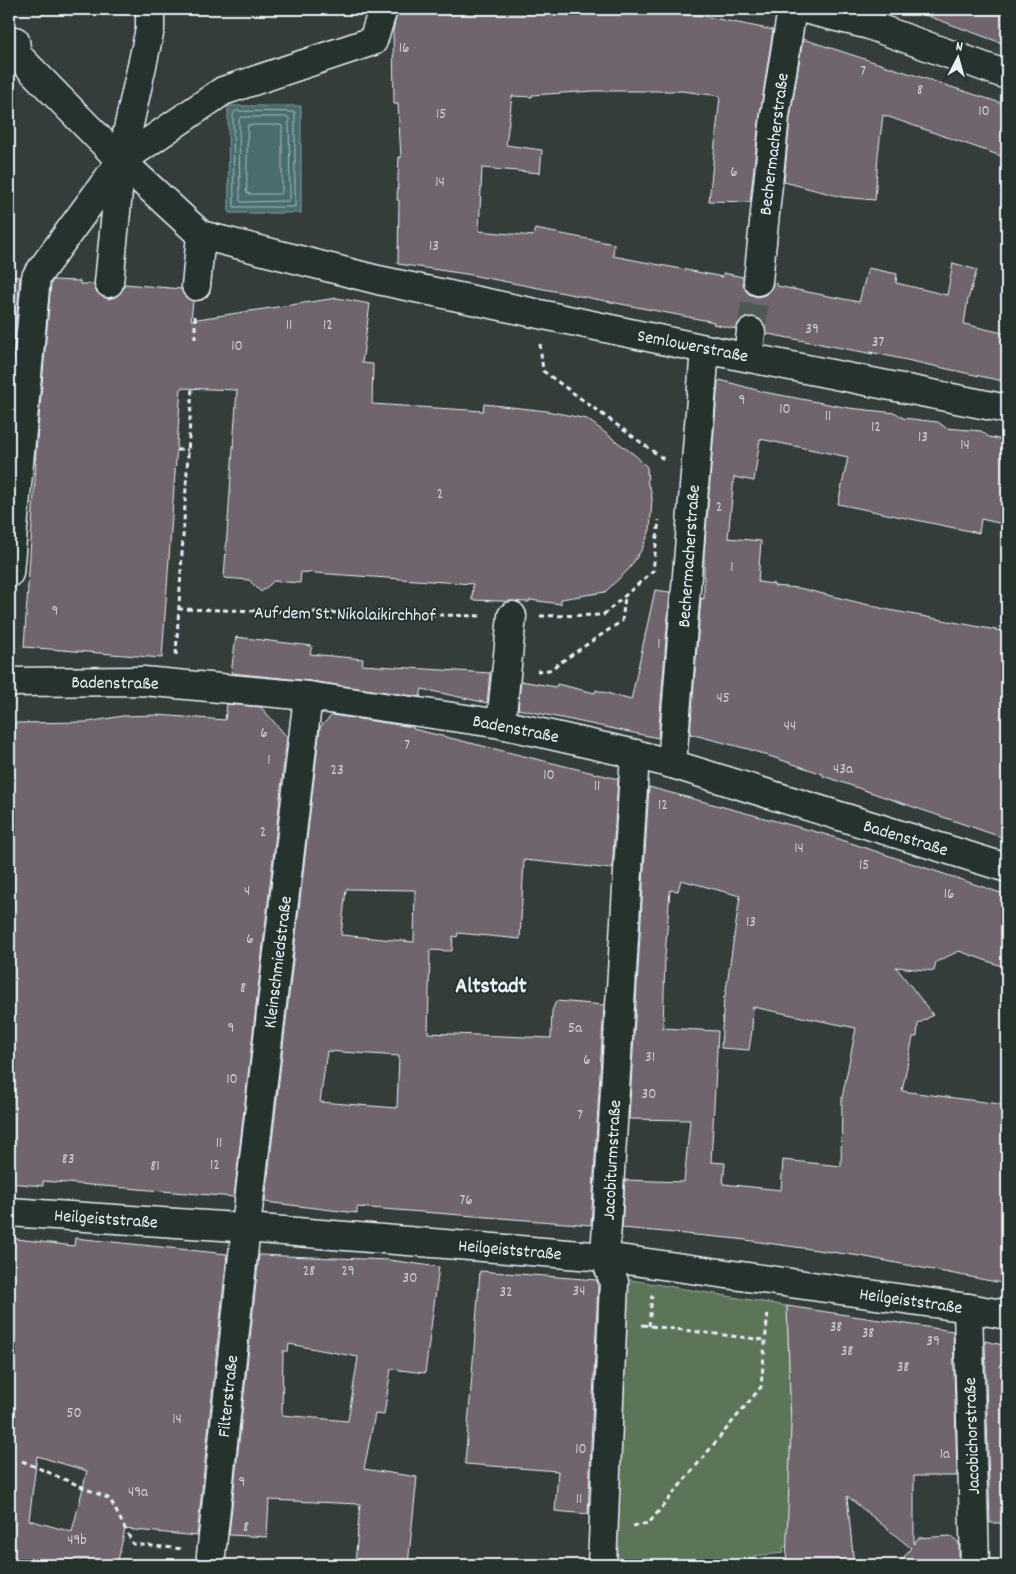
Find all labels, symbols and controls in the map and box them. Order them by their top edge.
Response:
north arrow [934,32,984,82]
text: N [955,37,964,57]
house number: 16 [399,38,409,60]
house number: 7 [860,61,866,83]
street label: Bechermacherstraße [754,72,797,217]
house number: 8 [917,80,923,102]
house number: 10 [978,101,990,123]
house number: 15 [436,104,446,126]
house number: 6 [730,162,738,184]
house number: 14 [435,172,445,194]
house number: 13 [429,236,439,258]
house number: 11 [286,315,292,337]
house number: 12 [323,315,333,337]
house number: 39 [805,319,819,341]
street label: Semlowerstraße [635,324,750,370]
house number: 37 [872,332,884,354]
house number: 10 [231,336,243,358]
house number: 9 [739,390,745,412]
house number: 10 [779,399,791,421]
house number: 11 [825,406,831,428]
house number: 12 [871,417,881,439]
house number: 13 [918,427,928,449]
house number: 14 [960,435,970,457]
house number: 2 [437,484,443,506]
street label: Bechermacherstraße [673,484,708,628]
house number: 2 [716,497,722,519]
house number: 1 [730,557,734,579]
house number: 9 [52,601,58,623]
street label: Auf dem St. Nikolaikirchhof [254,601,437,630]
house number: 1 [657,634,661,656]
street label: Badenstraße [71,671,159,698]
house number: 45 [716,688,730,710]
street label: Badenstraße [470,710,561,751]
house number: 44 [784,716,796,738]
house number: 6 [260,723,268,745]
house number: 7 [404,735,410,757]
house number: 1 [267,750,271,772]
house number: 43a [833,759,854,781]
house number: 23 [330,760,344,782]
house number: 10 [543,765,555,787]
house number: 11 [594,776,600,798]
house number: 12 [658,795,668,817]
street label: Badenstraße [860,815,951,864]
house number: 2 [260,822,266,844]
house number: 14 [794,838,804,860]
house number: 15 [859,855,869,877]
house number: 4 [244,881,250,903]
house number: 16 [944,884,954,906]
street label: Kleinschmiedstraße [259,895,300,1030]
house number: 13 [746,912,756,934]
house number: 6 [246,929,254,951]
district label: Altstadt [455,972,528,1003]
house number: 8 [240,978,246,1000]
house number: 9 [228,1018,234,1040]
house number: 5a [568,1018,583,1040]
house number: 31 [645,1047,655,1069]
house number: 6 [583,1050,591,1072]
house number: 10 [226,1069,238,1091]
house number: 30 [642,1084,656,1106]
street label: Jacobiturmstraße [598,1099,629,1221]
house number: 7 [577,1105,583,1127]
house number: 11 [216,1133,222,1155]
house number: 83 [62,1149,74,1171]
house number: 12 [210,1155,220,1177]
house number: 81 [150,1156,160,1178]
house number: 76 [459,1190,473,1212]
street label: Heilgeiststraße [53,1204,159,1237]
street label: Heilgeiststraße [457,1235,563,1268]
house number: 28 [303,1261,315,1283]
house number: 29 [341,1261,355,1283]
house number: 30 [403,1268,417,1290]
house number: 34 [573,1281,585,1303]
house number: 32 [499,1282,513,1304]
street label: Heilgeiststraße [857,1283,964,1322]
house number: 38 [830,1317,842,1339]
house number: 38 [862,1323,874,1345]
house number: 39 [926,1331,940,1353]
house number: 38 [841,1341,853,1363]
street label: Filterstraße [213,1354,246,1439]
house number: 38 [897,1357,909,1379]
street label: Jacobichorstraße [959,1377,988,1495]
house number: 50 [66,1403,82,1425]
house number: 14 [172,1409,182,1431]
house number: 10 [575,1439,587,1461]
house number: 1a [940,1444,951,1466]
house number: 9 [239,1472,245,1494]
house number: 49a [128,1482,149,1504]
house number: 11 [576,1489,582,1511]
house number: 8 [243,1517,249,1539]
house number: 49b [67,1530,87,1552]

